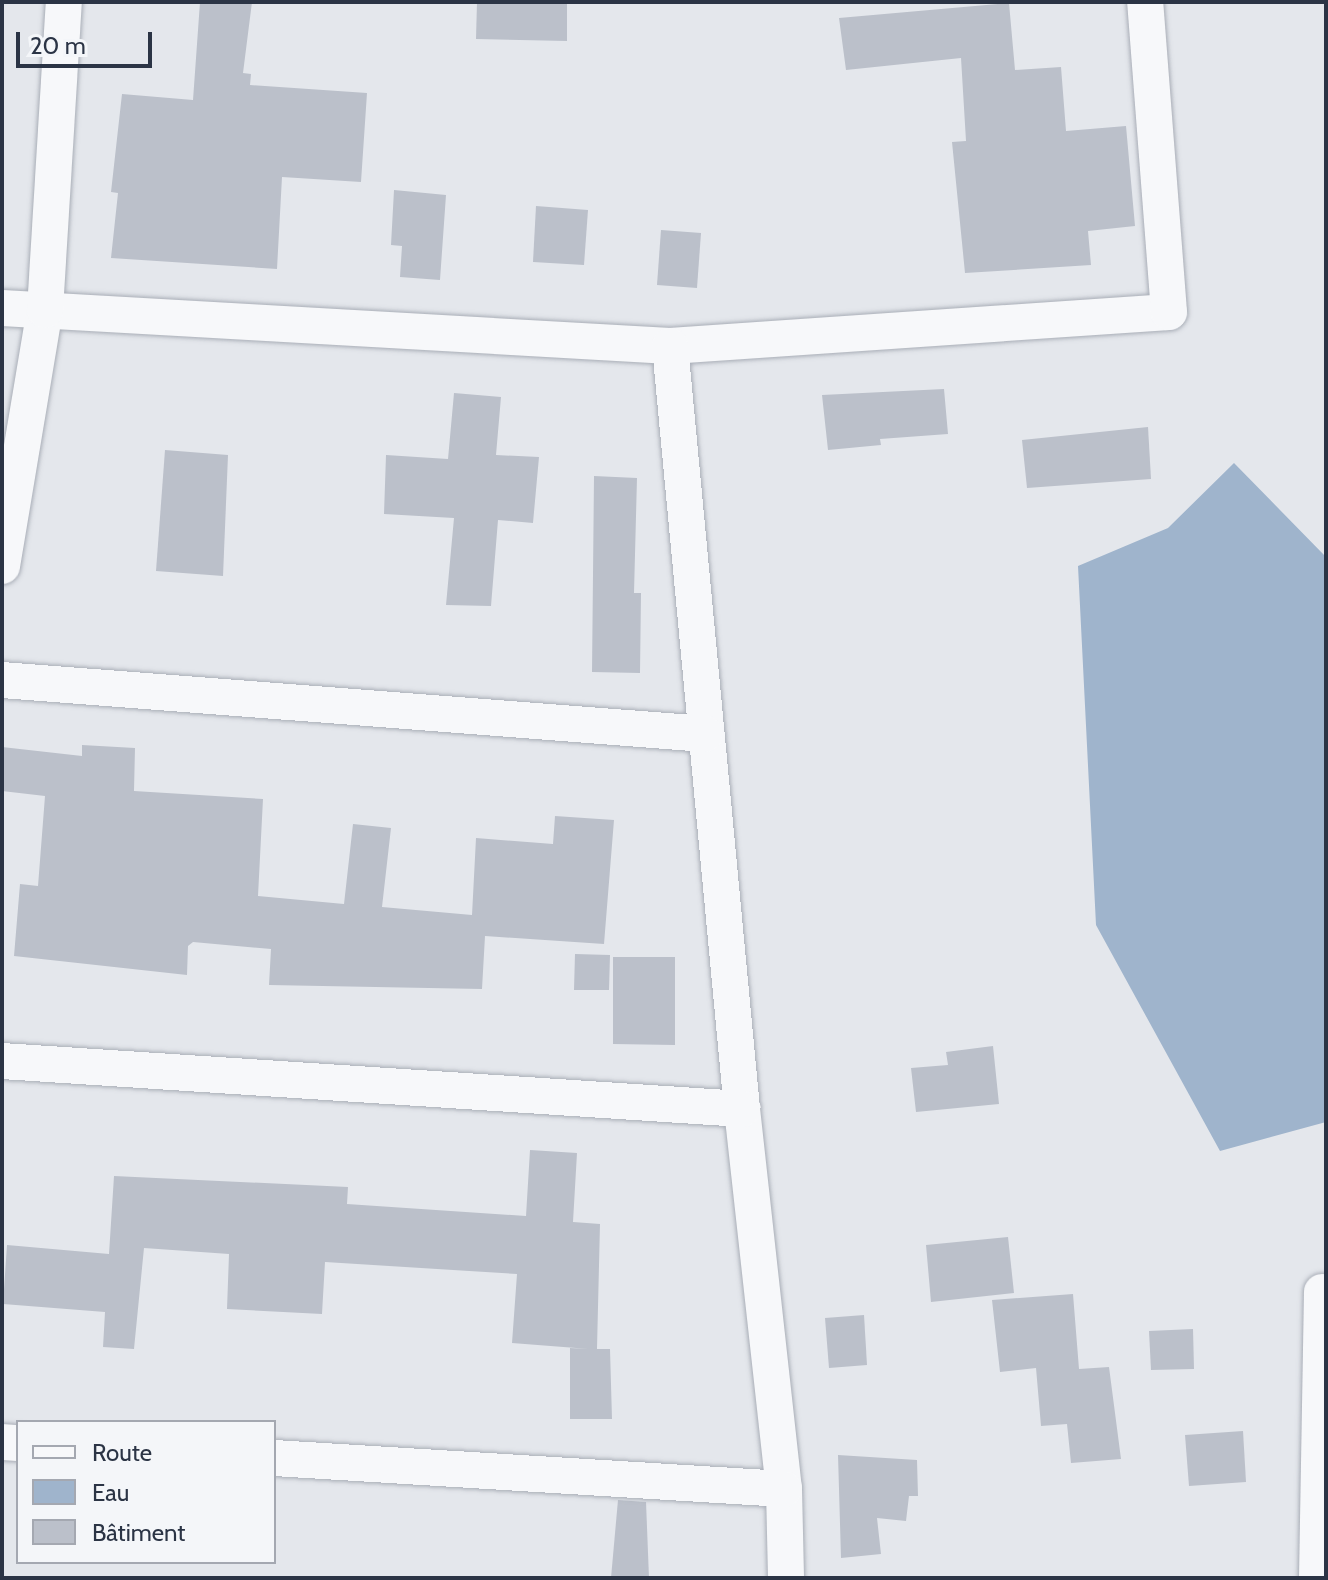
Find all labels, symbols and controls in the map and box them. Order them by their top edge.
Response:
scale bar [20,16,156,66]
text: 20 m [30,31,86,60]
legend [16,1420,276,1564]
text: Route [92,1438,152,1467]
text: Eau [92,1478,129,1507]
text: Bâtiment [92,1518,185,1547]

